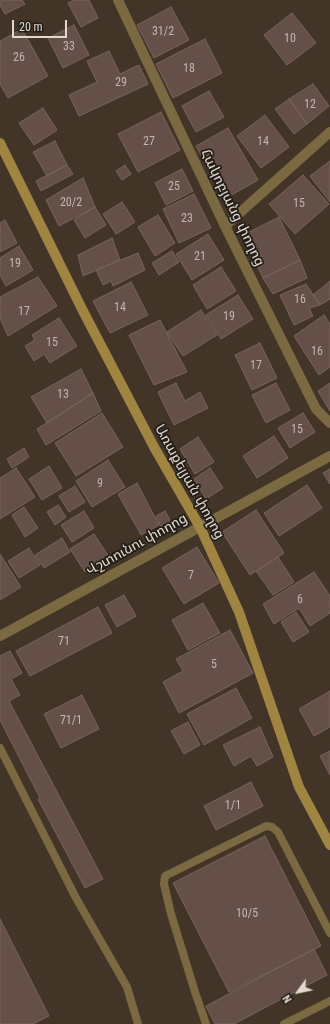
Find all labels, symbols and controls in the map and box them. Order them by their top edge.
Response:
scale bar [14,12,69,38]
text: 20 m [19,20,43,34]
house number: 31/2 [152,25,174,39]
house number: 10 [284,32,296,46]
house number: 33 [63,40,75,54]
house number: 26 [13,51,25,65]
house number: 18 [183,62,195,76]
house number: 29 [115,76,127,90]
house number: 12 [304,98,316,112]
house number: 27 [143,135,155,149]
house number: 14 [257,135,269,149]
street label: Հակոբյանց փողոց [196,147,268,269]
house number: 25 [168,180,180,194]
house number: 20/2 [60,196,82,210]
house number: 15 [293,197,305,211]
house number: 23 [181,212,193,226]
house number: 21 [194,250,206,264]
house number: 19 [9,257,21,271]
house number: 16 [294,293,306,307]
house number: 14 [114,301,126,315]
house number: 17 [18,305,30,319]
house number: 19 [223,310,235,324]
house number: 15 [46,336,58,350]
house number: 16 [311,345,323,359]
house number: 17 [250,359,262,373]
house number: 13 [57,388,69,402]
street label: Առաքելյան փողոց [151,422,227,542]
house number: 15 [291,423,303,437]
house number: 9 [97,477,103,491]
street label: Վշտունու փողոց [84,510,190,580]
house number: 7 [188,569,194,583]
house number: 6 [297,593,303,607]
house number: 71 [58,635,70,649]
house number: 5 [211,658,217,672]
house number: 71/1 [60,714,82,728]
house number: 1/1 [225,799,241,813]
house number: 10/5 [236,907,258,921]
north arrow [278,972,318,1012]
text: N [280,992,295,1005]

